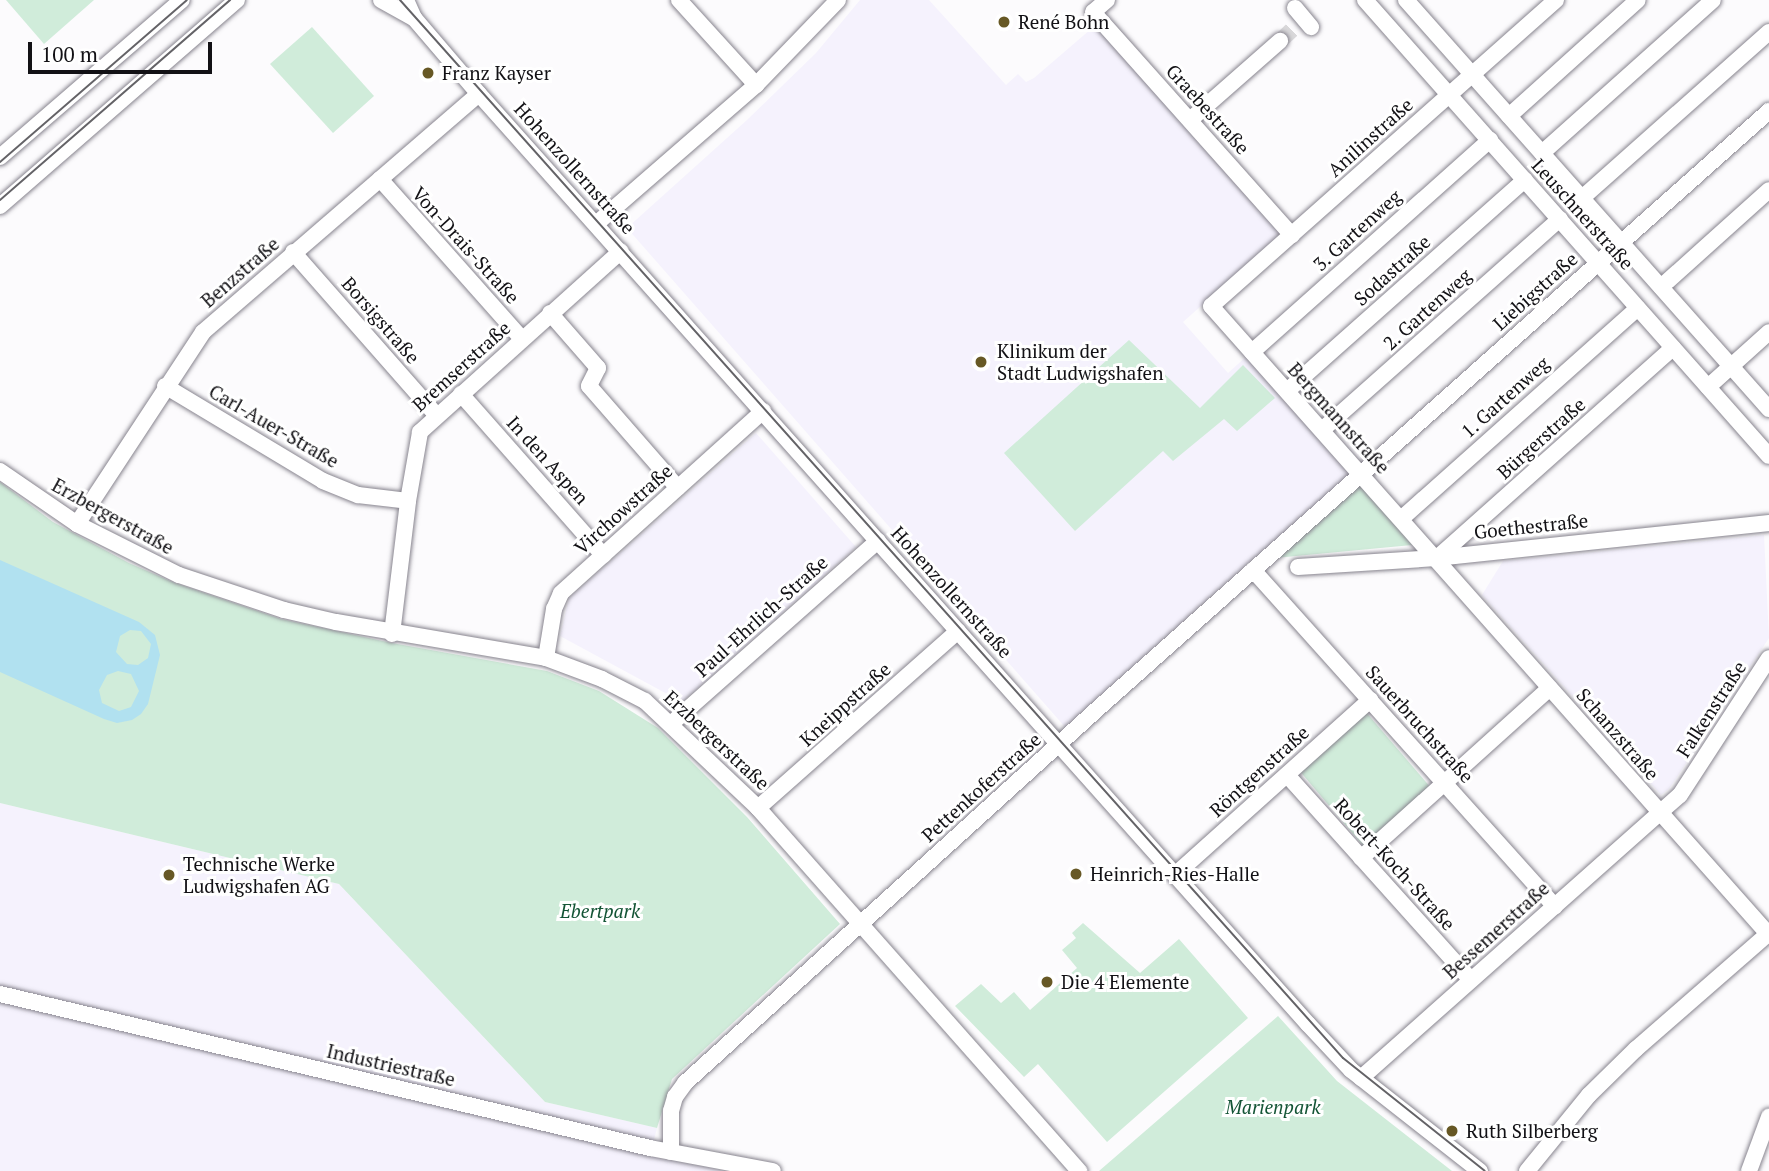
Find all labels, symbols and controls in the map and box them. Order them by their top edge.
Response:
place label: René Bohn [1018,11,1109,33]
marker: René Bohn [996,14,1012,30]
scale bar [32,28,215,72]
text: 100 m [41,40,98,68]
street label: Graebestraße [1162,59,1254,159]
place label: Franz Kayser [442,62,551,84]
marker: Franz Kayser [420,65,436,81]
street label: Anilinstraße [1323,93,1417,181]
street label: Hohenzollernstraße [510,97,640,239]
street label: Leuschnerstraße [1527,154,1639,274]
street label: Von-Drais-Straße [408,182,524,308]
street label: 3. Gartenweg [1308,184,1406,276]
street label: Sodastraße [1349,230,1435,310]
street label: Benzstraße [196,232,284,312]
street label: Liebigstraße [1488,247,1582,335]
street label: 2. Gartenweg [1378,263,1476,355]
street label: Borsigstraße [337,272,425,368]
street label: Bremserstraße [407,316,515,416]
place label: Klinikum der Stadt Ludwigshafen [997,340,1163,384]
street label: 1. Gartenweg [1456,351,1554,443]
marker: Klinikum der Stadt Ludwigshafen [971,352,991,372]
street label: Bergmannstraße [1283,358,1395,478]
street label: Carl-Auer-Straße [205,380,343,472]
street label: Bürgerstraße [1492,393,1590,483]
street label: In den Aspen [502,411,594,509]
street label: Virchowstraße [569,459,677,559]
street label: Erzbergerstraße [48,473,178,559]
street label: Goethestraße [1473,509,1589,543]
street label: Hohenzollernstraße [887,521,1017,663]
street label: Paul-Ehrlich-Straße [690,551,832,681]
street label: Kneippstraße [795,657,895,751]
street label: Falkenstraße [1672,657,1750,761]
street label: Sauerbruchstraße [1361,661,1479,787]
street label: Schanzstraße [1572,683,1664,785]
street label: Erzbergerstraße [660,685,774,795]
street label: Röntgenstraße [1205,721,1313,821]
street label: Pettenkoferstraße [917,728,1045,846]
street label: Robert-Koch-Straße [1330,793,1460,935]
place label: Technische Werke Ludwigshafen AG [183,853,335,897]
place label: Heinrich-Ries-Halle [1090,863,1260,885]
marker: Heinrich-Ries-Halle [1068,866,1084,882]
marker: Technische Werke Ludwigshafen AG [161,867,177,883]
street label: Bessemerstraße [1438,877,1554,983]
park label: Ebertpark [560,900,640,922]
place label: Die 4 Elemente [1061,971,1189,993]
marker: Die 4 Elemente [1039,974,1055,990]
street label: Industriestraße [325,1039,457,1091]
park label: Marienpark [1225,1096,1321,1118]
place label: Ruth Silberberg [1466,1120,1598,1142]
marker: Ruth Silberberg [1444,1123,1460,1139]

